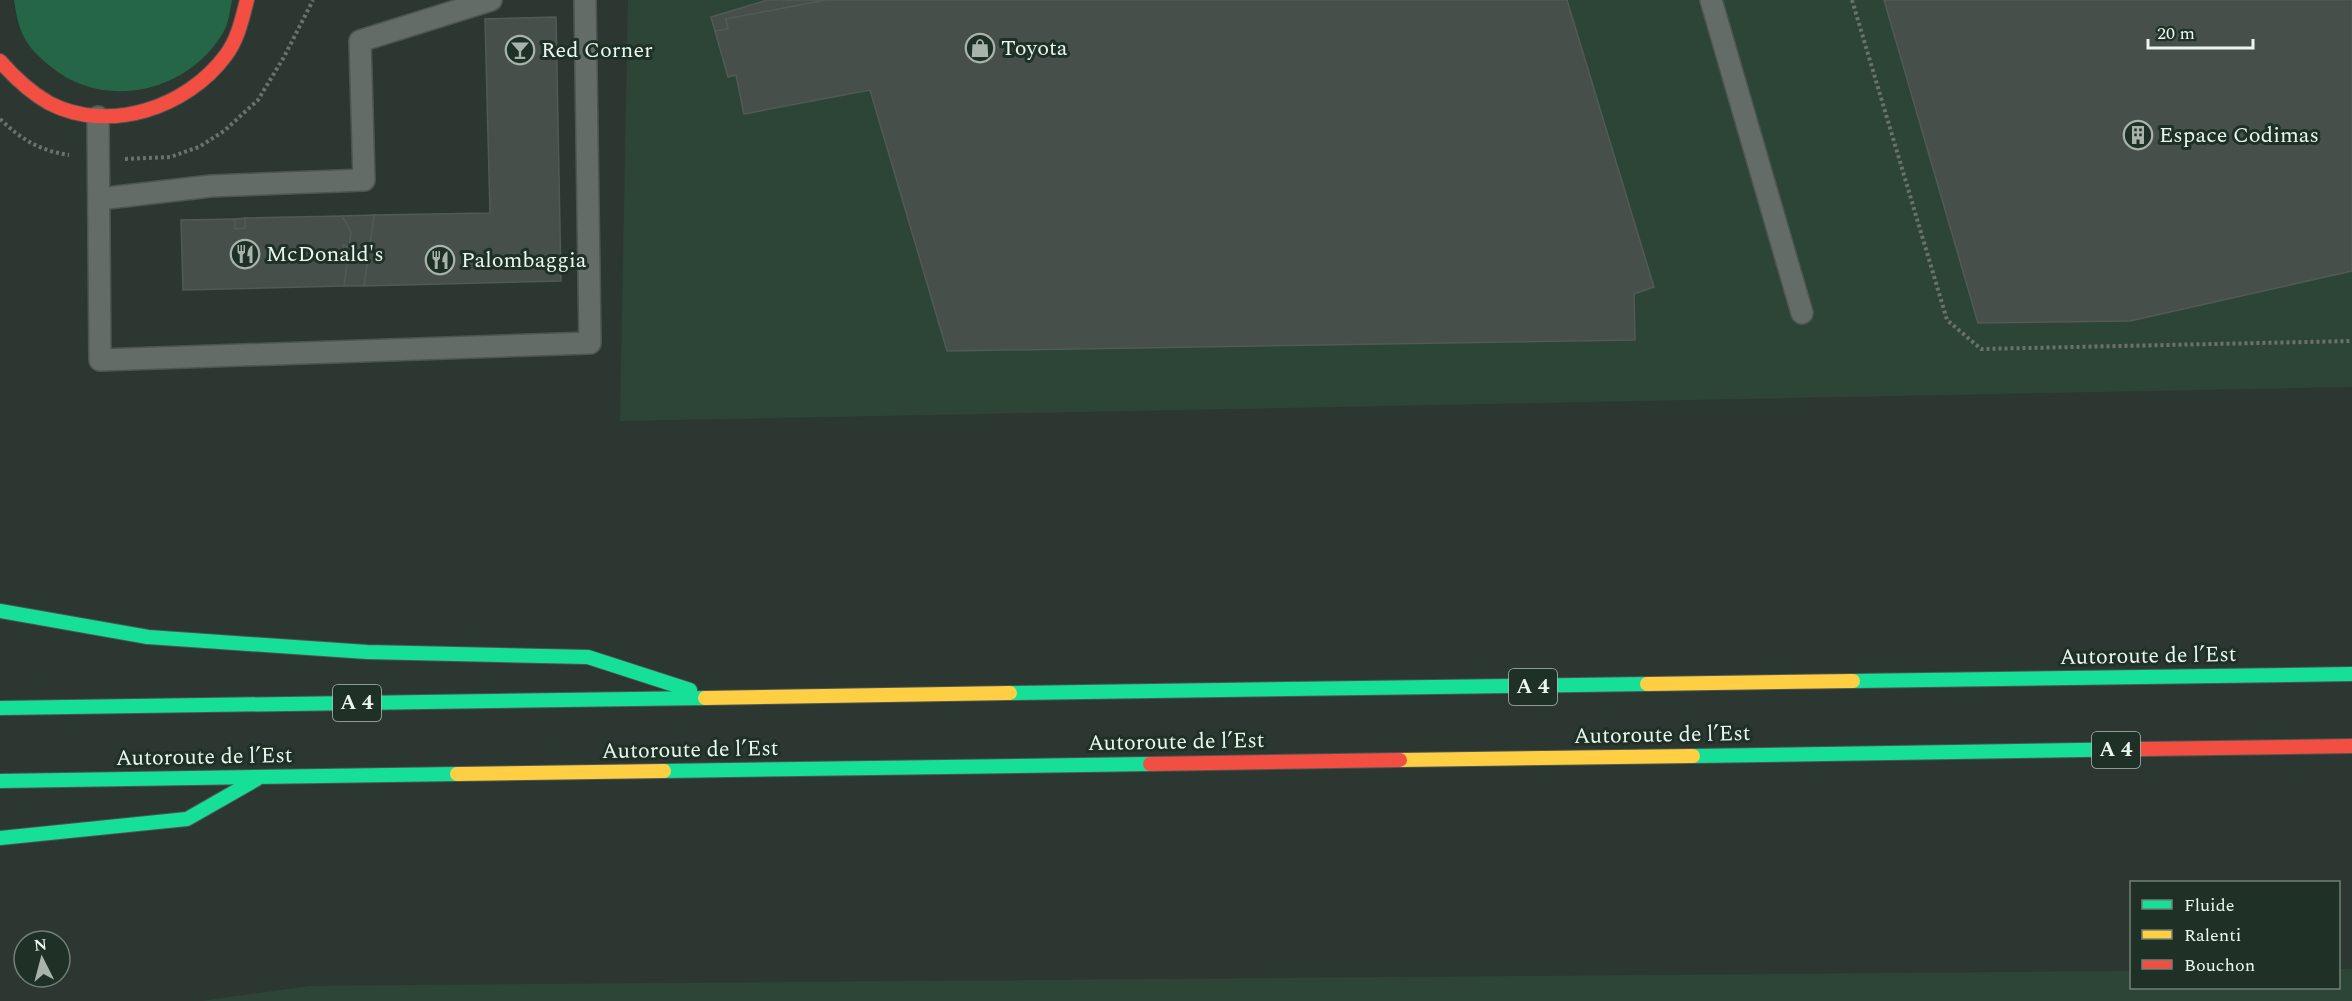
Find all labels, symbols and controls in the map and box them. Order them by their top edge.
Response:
scale bar [2148,12,2253,50]
text: 20 m [2157,20,2195,47]
shop icon: Toyota [964,32,996,64]
place label: Toyota [1001,32,1068,65]
bar icon: Red Corner [504,34,536,66]
place label: Red Corner [541,34,653,67]
building icon: Espace Codimas [2122,119,2154,151]
place label: Espace Codimas [2159,119,2319,152]
restaurant icon: McDonald's [229,238,261,270]
place label: McDonald's [266,238,384,271]
restaurant icon: Palombaggia [424,244,456,276]
place label: Palombaggia [461,244,587,277]
street label: Autoroute de l’Est [2059,638,2237,674]
road number: A 4 [1509,669,1557,705]
road number: A 4 [333,685,381,721]
street label: Autoroute de l’Est [1573,717,1751,753]
street label: Autoroute de l’Est [1087,724,1265,760]
street label: Autoroute de l’Est [601,732,779,768]
road number: A 4 [2092,732,2140,768]
street label: Autoroute de l’Est [115,739,293,775]
legend [2130,881,2340,989]
text: Fluide [2184,892,2235,919]
text: Ralenti [2184,922,2241,949]
north arrow [12,929,72,989]
text: N [33,932,48,958]
text: Bouchon [2184,952,2255,979]

